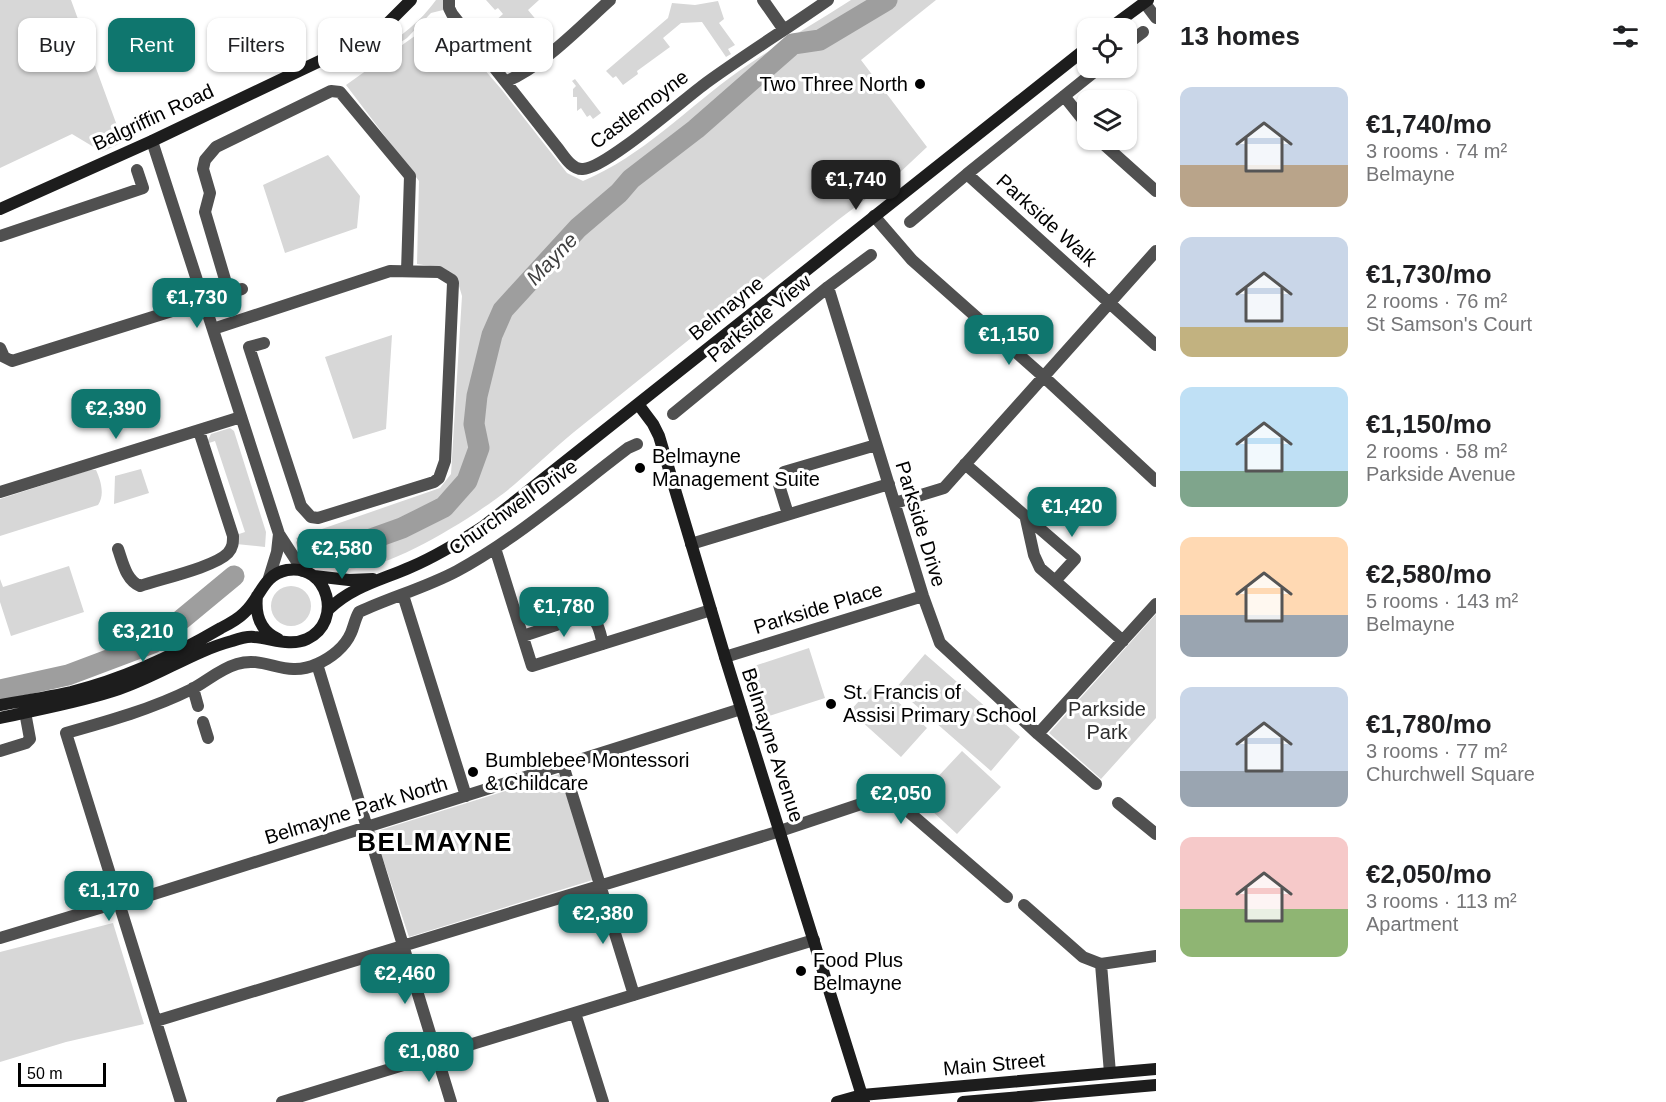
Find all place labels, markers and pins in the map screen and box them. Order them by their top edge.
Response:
place label: Two Three North [759,73,908,95]
marker: Two Three North [913,77,927,91]
pin: €1,740 [807,160,905,211]
pin: €1,730 [148,278,246,329]
pin: €1,150 [960,315,1058,366]
pin: €2,390 [67,389,165,440]
place label: Belmayne Management Suite [652,445,820,490]
marker: Belmayne Management Suite [633,461,647,475]
pin: €1,420 [1023,487,1121,538]
pin: €2,580 [293,529,391,580]
pin: €1,780 [515,587,613,638]
pin: €3,210 [94,612,192,663]
place label: St. Francis of Assisi Primary School [843,681,1036,726]
marker: St. Francis of Assisi Primary School [824,697,838,711]
place label: Bumblebee Montessori & Childcare [485,749,690,794]
marker: Bumblebee Montessori & Childcare [466,765,480,779]
pin: €2,050 [852,774,950,825]
pin: €1,170 [60,871,158,922]
pin: €2,380 [554,894,652,945]
place label: Food Plus Belmayne [813,949,903,994]
pin: €2,460 [356,954,454,1005]
marker: Food Plus Belmayne [794,964,808,978]
pin: €1,080 [380,1032,478,1083]

